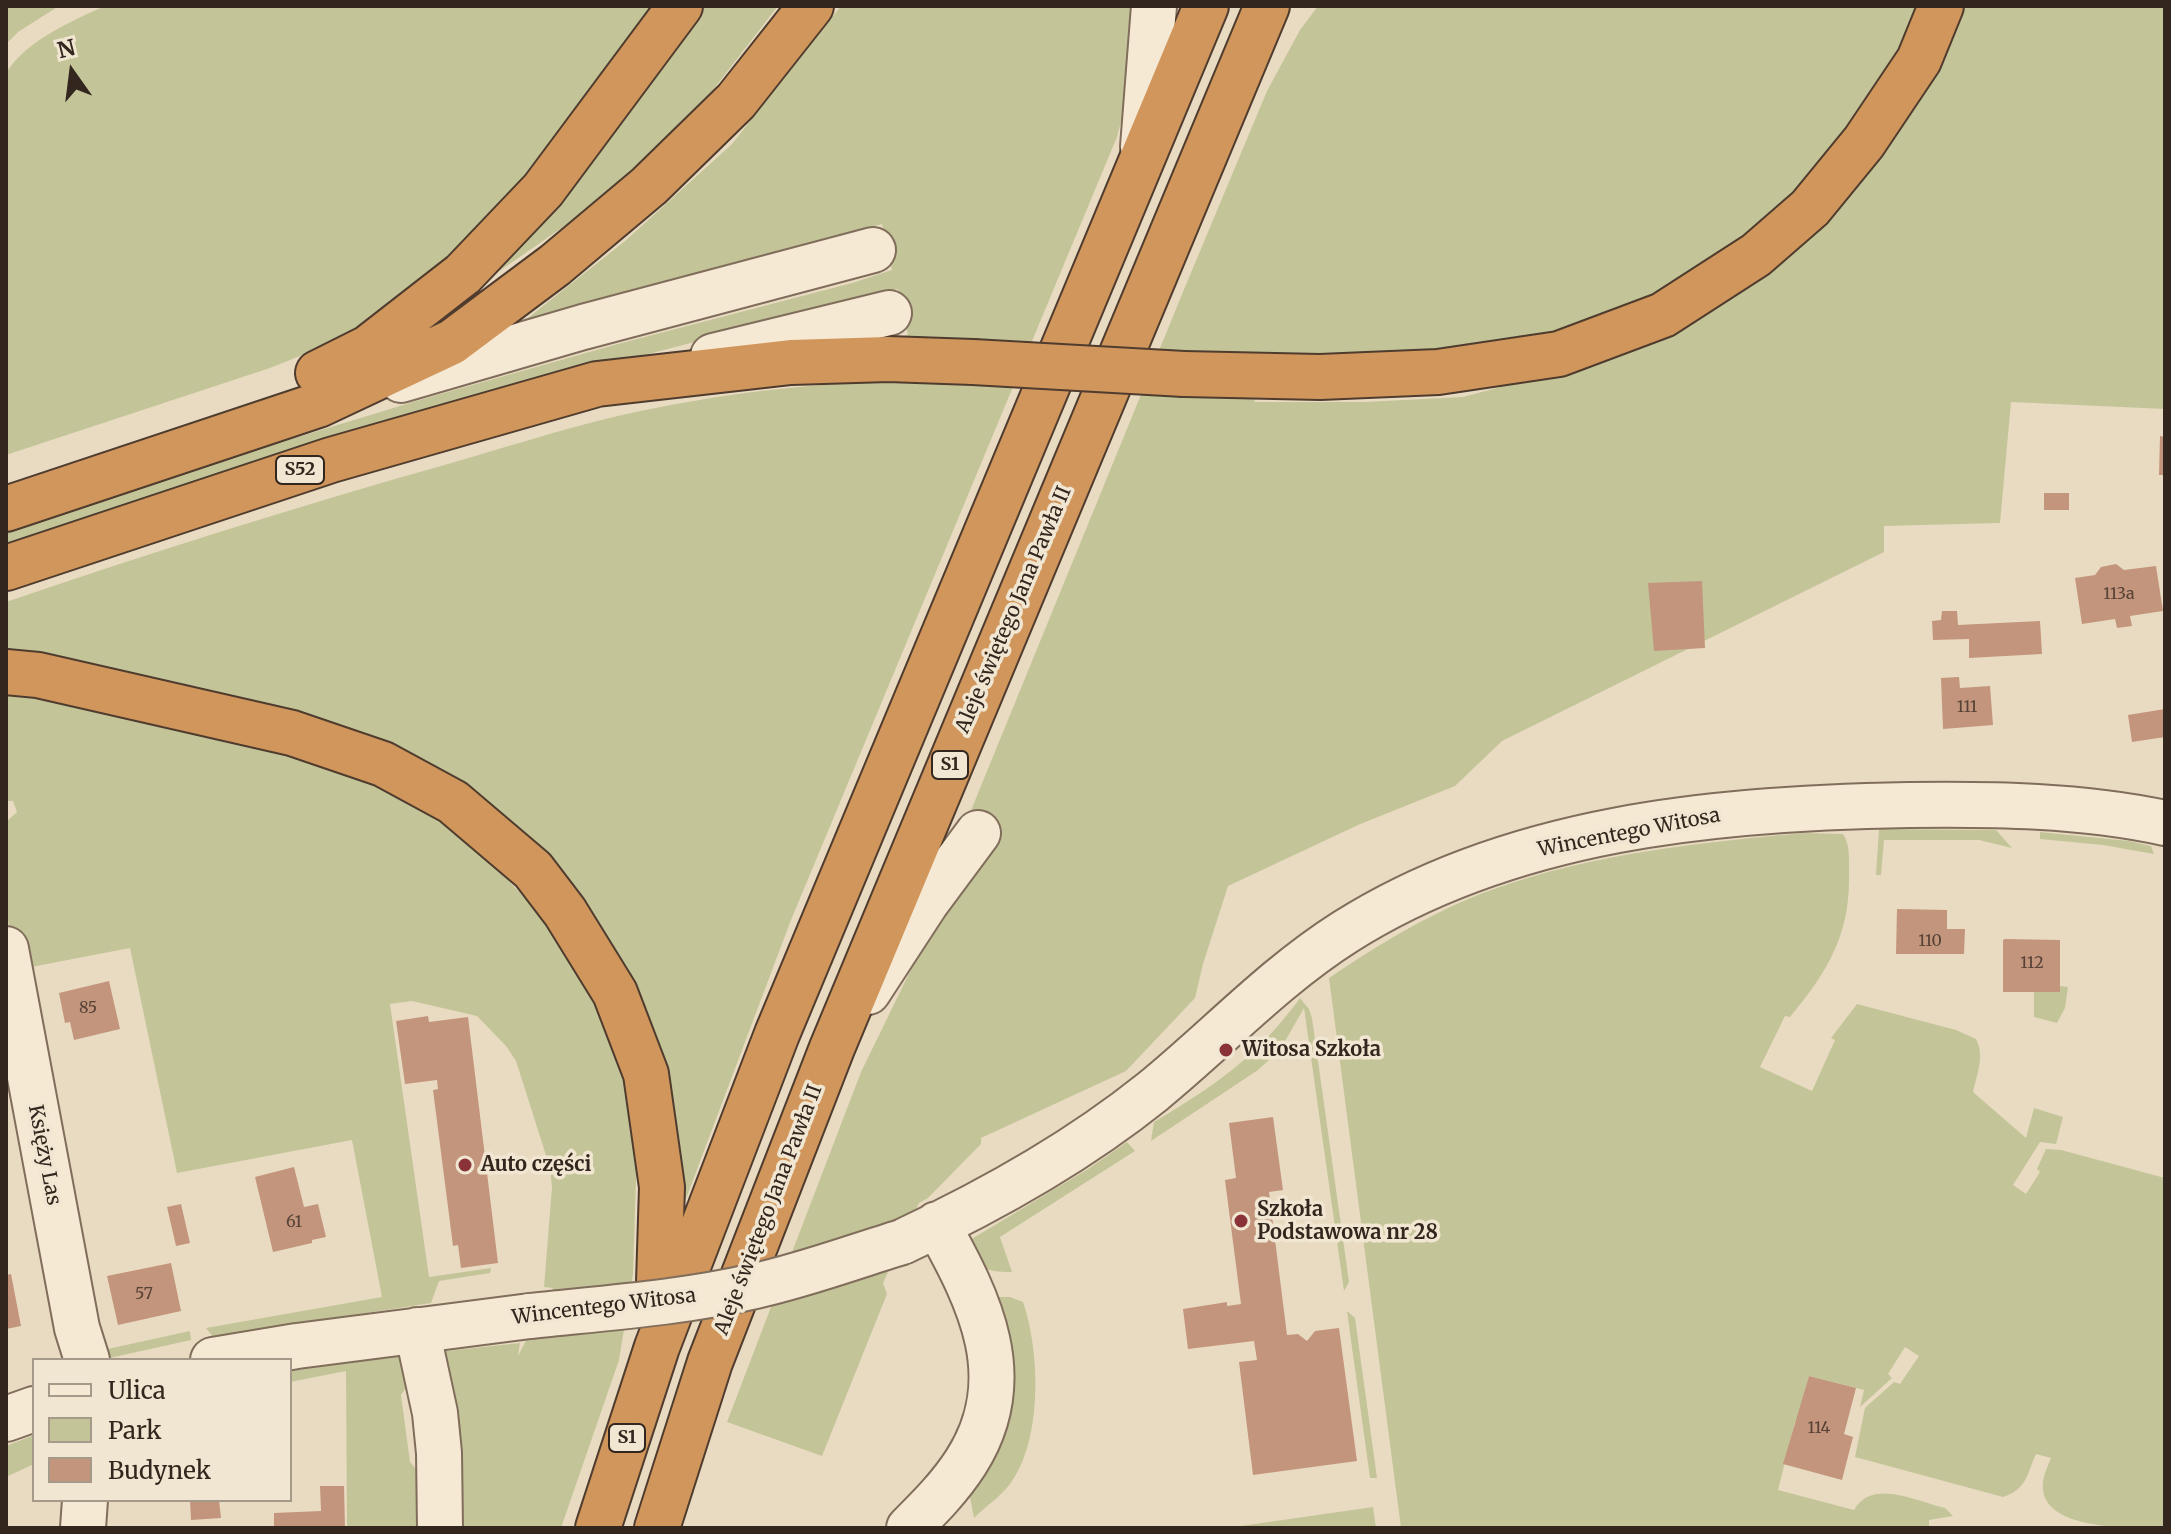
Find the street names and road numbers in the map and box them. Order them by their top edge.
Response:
road number: S52 [276,456,324,484]
street label: Aleje świętego Jana Pawła II [951,483,1077,737]
road number: S1 [932,751,968,779]
street label: Wincentego Witosa [1536,804,1722,862]
street label: Aleje świętego Jana Pawła II [710,1082,828,1338]
street label: Księży Las [23,1103,65,1207]
street label: Wincentego Witosa [511,1284,697,1330]
road number: S1 [609,1424,645,1452]

